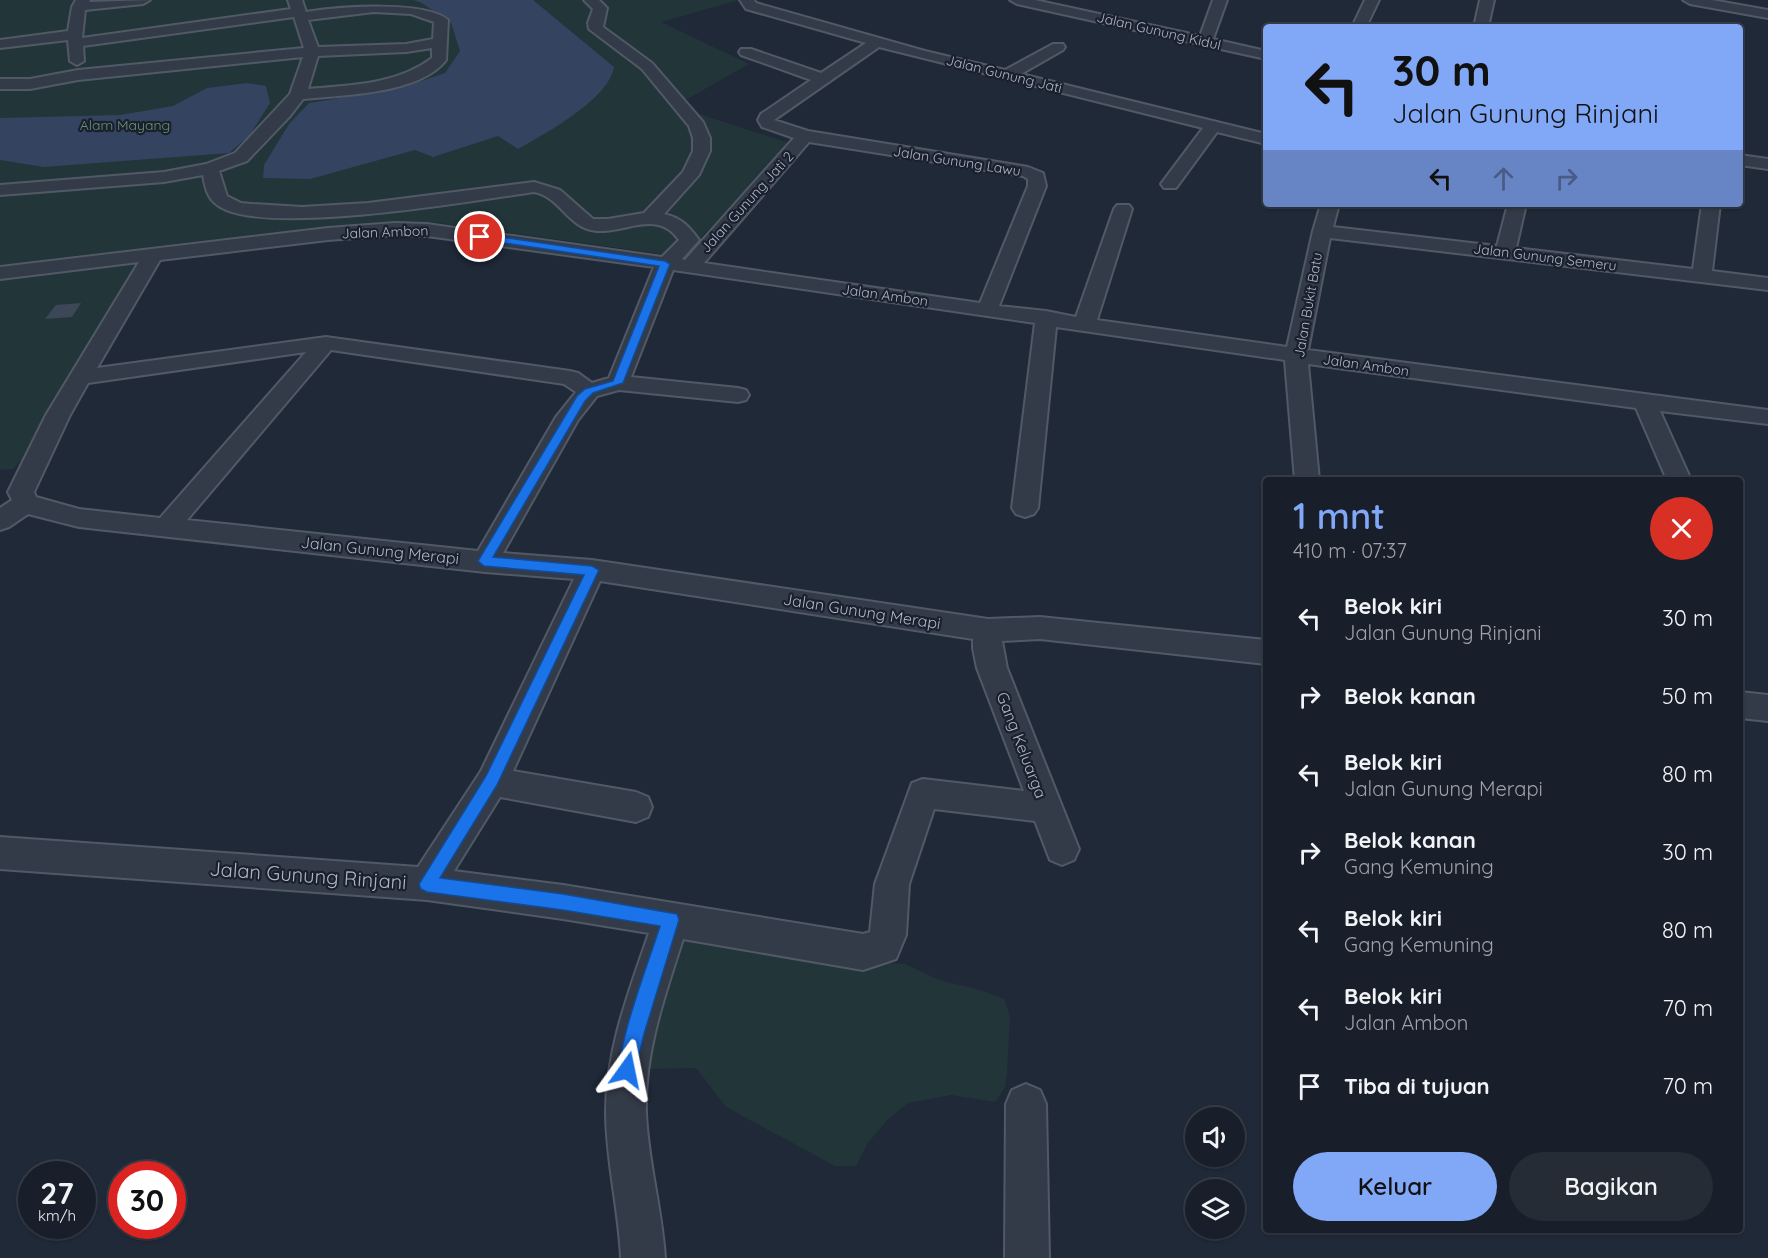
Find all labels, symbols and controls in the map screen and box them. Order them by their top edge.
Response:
street label: Jalan Gunung Kidul [1095,8,1223,54]
text: 30 m [1392,44,1491,97]
icon: left [1293,48,1371,126]
street label: Jalan Gunung Jati [944,51,1064,97]
text: Jalan Gunung Rinjani [1392,96,1659,130]
park label: Alam Mayang [80,116,170,134]
street label: Jalan Gunung Lawu [892,142,1022,180]
street label: Jalan Gunung Jati 2 [697,147,797,256]
icon: left [1424,162,1457,195]
icon: ahead [1487,162,1520,195]
icon: right [1550,162,1583,195]
pin [454,211,505,262]
icon: arrive [463,220,496,253]
street label: Jalan Ambon [341,221,429,243]
street label: Jalan Gunung Semeru [1472,239,1618,275]
street label: Jalan Bukit Batu [1290,251,1326,359]
street label: Jalan Ambon [841,280,929,310]
street label: Jalan Ambon [1322,350,1410,380]
text: 1 mnt [1293,493,1385,538]
button: close [1650,497,1713,560]
street label: Jalan Gunung Merapi [300,532,460,568]
text: 410 m · 07:37 [1293,538,1407,563]
street label: Jalan Gunung Merapi [782,589,942,633]
text: Belok kiri [1344,592,1442,620]
icon: left [1293,602,1326,635]
text: 30 m [1662,604,1713,632]
text: Jalan Gunung Rinjani [1344,620,1542,645]
icon: right [1293,680,1326,713]
text: Belok kanan [1344,682,1476,710]
text: 50 m [1662,682,1713,710]
street label: Gang Keluarga [993,689,1051,801]
text: Belok kiri [1344,748,1442,776]
icon: left [1293,758,1326,791]
text: 80 m [1662,760,1713,788]
text: Jalan Gunung Merapi [1344,776,1543,801]
text: Belok kanan [1344,826,1476,854]
icon: right [1293,836,1326,869]
text: 30 m [1662,838,1713,866]
text: Gang Kemuning [1344,854,1494,879]
street label: Jalan Gunung Rinjani [209,856,407,894]
text: Belok kiri [1344,904,1442,932]
icon: left [1293,914,1326,947]
text: 80 m [1662,916,1713,944]
text: Gang Kemuning [1344,932,1494,957]
text: Belok kiri [1344,982,1442,1010]
icon: left [1293,992,1326,1025]
text: 70 m [1663,994,1713,1022]
text: Jalan Ambon [1344,1010,1468,1035]
position arrow [595,1038,659,1102]
icon: arrive [1293,1070,1326,1103]
text: Tiba di tujuan [1344,1072,1490,1100]
text: 70 m [1663,1072,1713,1100]
map controls [1185,1107,1245,1239]
button: sound [1185,1107,1245,1167]
button: Keluar [1293,1152,1497,1221]
button: Bagikan [1509,1152,1713,1221]
speed limit sign: 30 [108,1161,186,1239]
text: 27 [40,1174,74,1212]
button: layers [1185,1179,1245,1239]
text: km/h [38,1206,76,1225]

